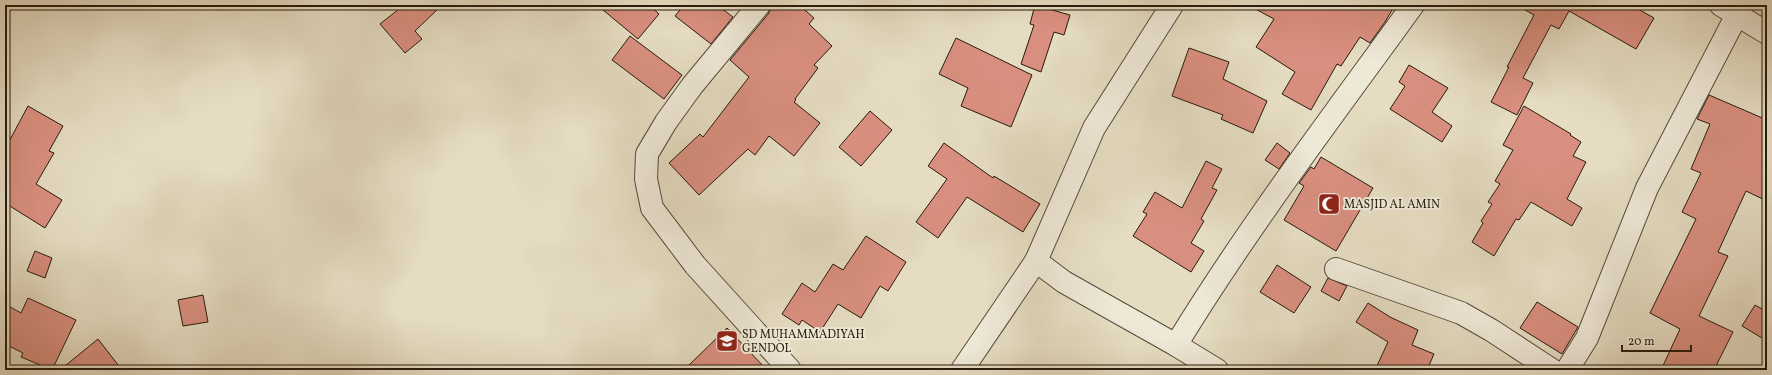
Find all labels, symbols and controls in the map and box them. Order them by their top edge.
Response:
mosque icon: MASJID AL AMIN [1316,191,1342,217]
place label: MASJID AL AMIN [1344,197,1440,213]
place label: SD MUHAMMADIYAH GENDOL [742,327,865,357]
scale bar [1622,327,1691,353]
school or university icon: SD MUHAMMADIYAH GENDOL [714,328,740,354]
text: 20 m [1628,334,1655,350]

